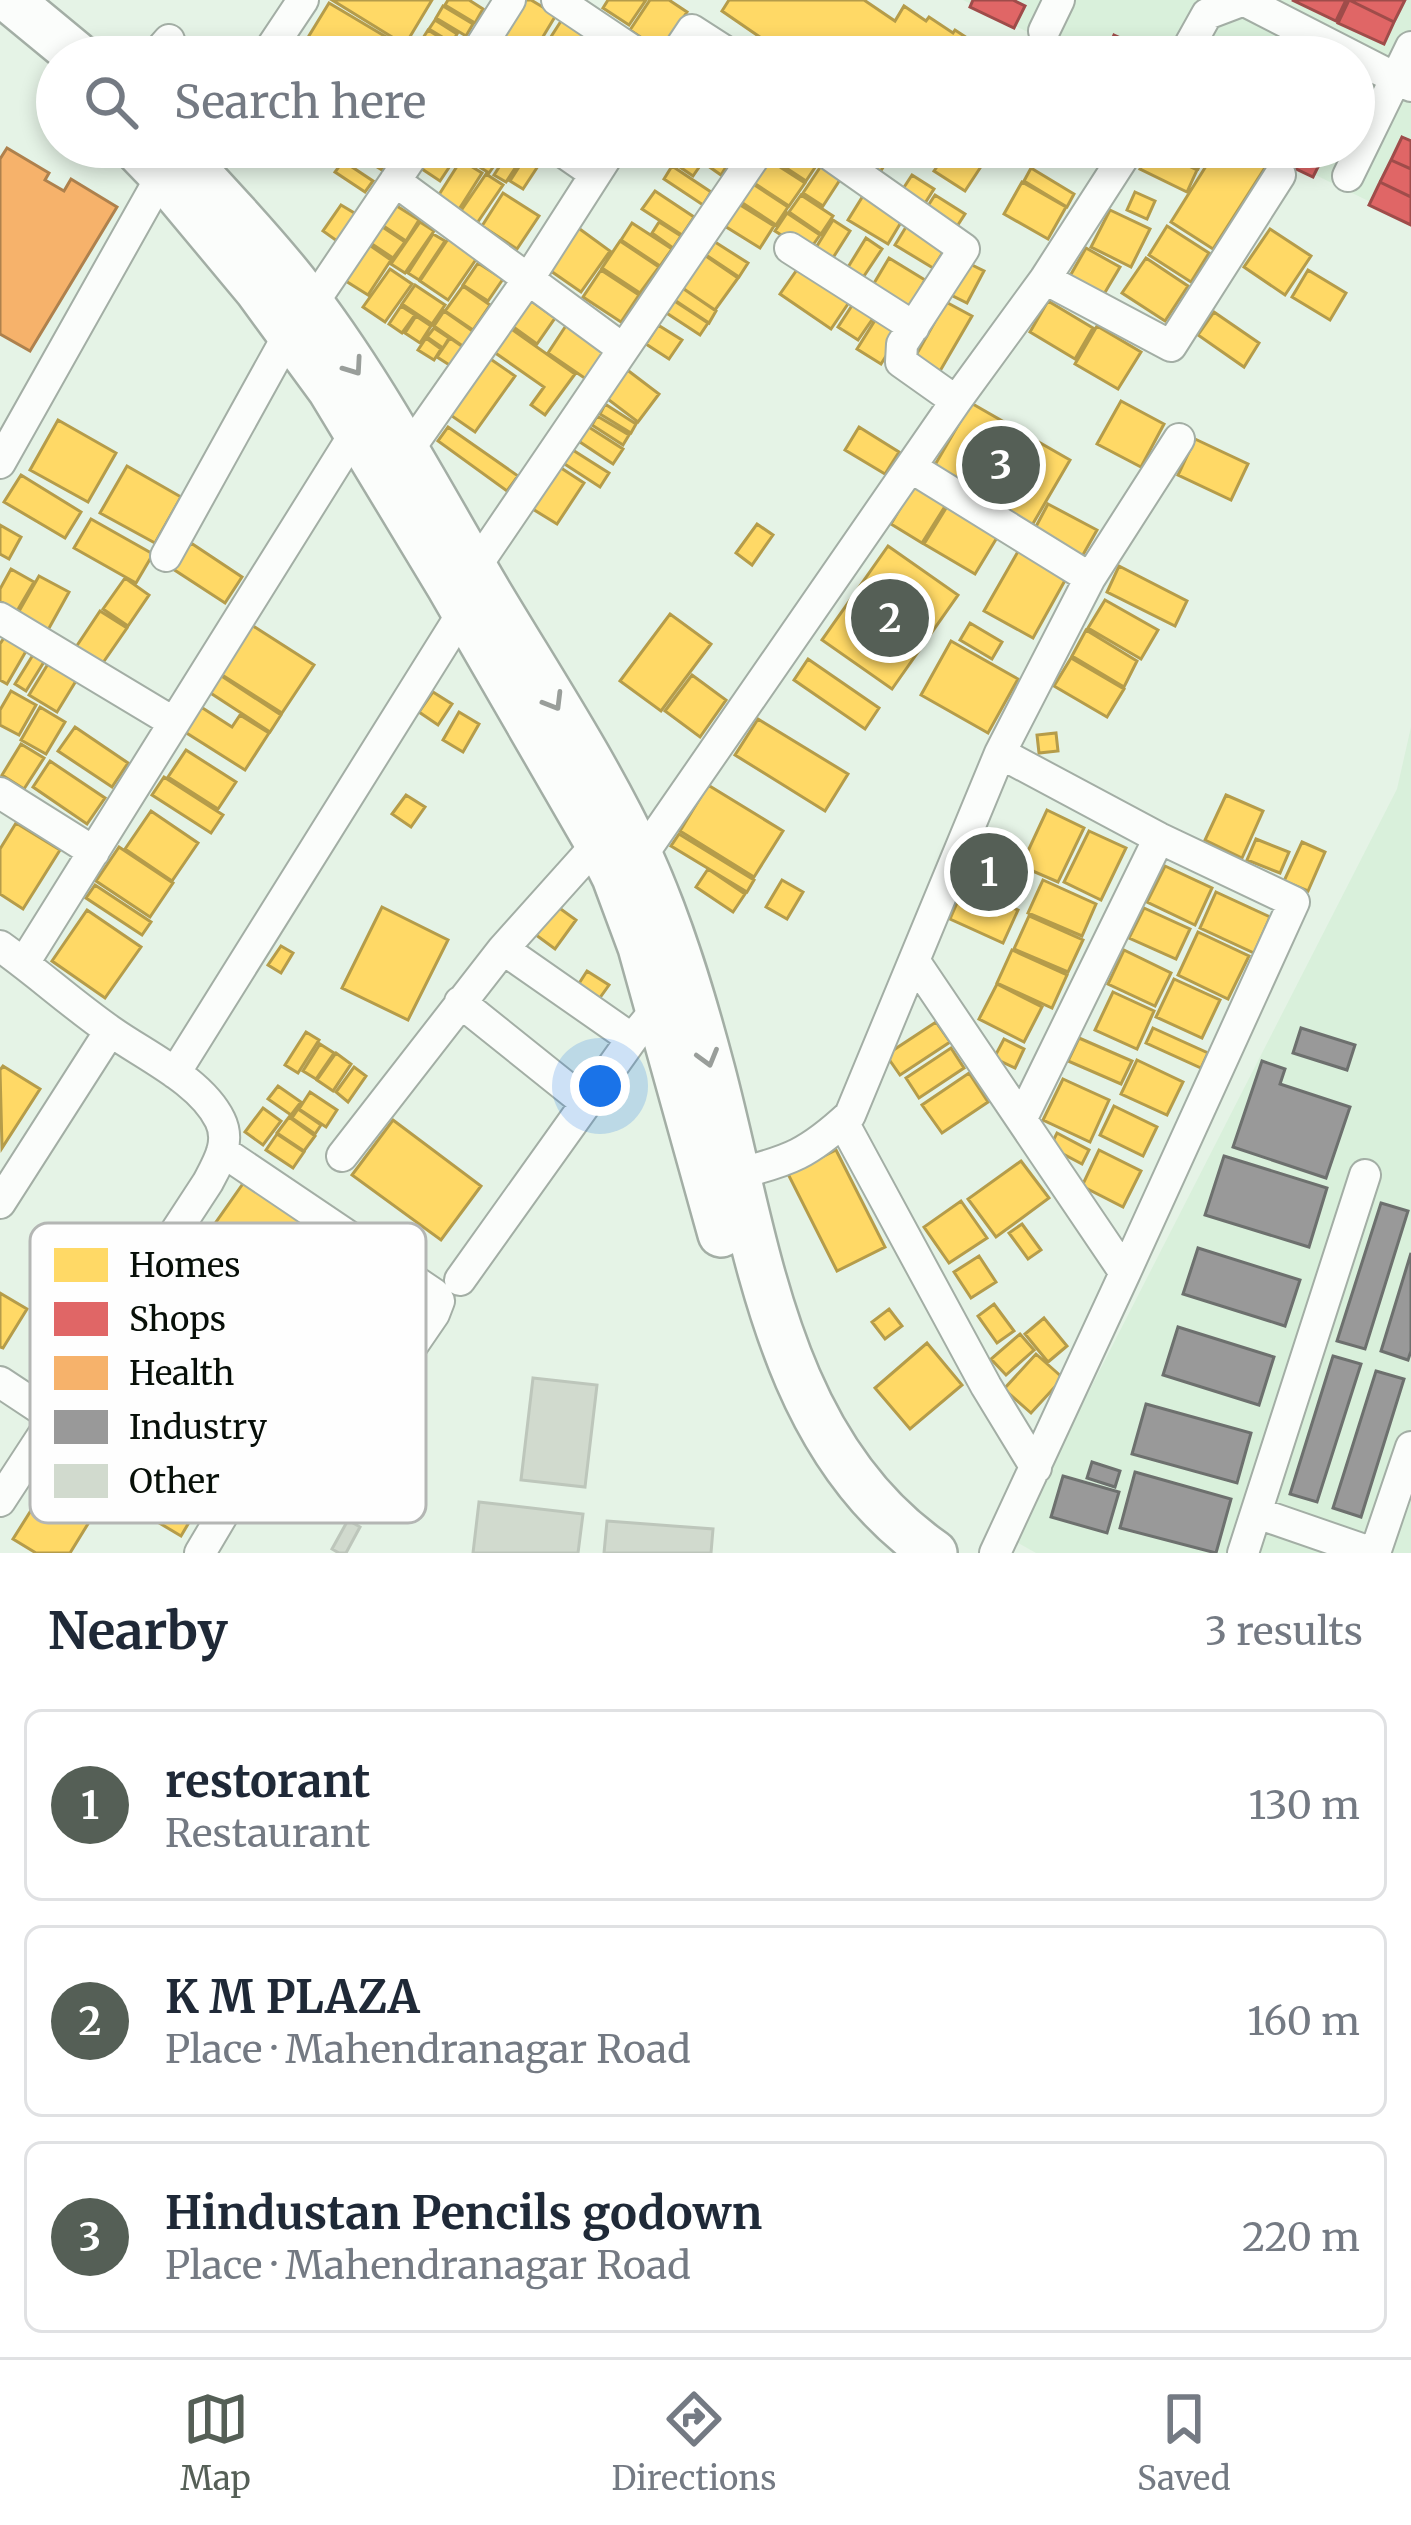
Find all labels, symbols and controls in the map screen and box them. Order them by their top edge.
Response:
search box [36,36,1375,168]
icon: search [78,69,144,135]
text: Search here [174,74,426,130]
one-way arrow [340,354,362,376]
pin: 3 [962,420,1040,510]
pin: 2 [851,573,929,663]
one-way arrow [540,689,562,711]
pin: 1 [950,827,1028,917]
one-way arrow [694,1047,719,1068]
your location [570,1056,630,1116]
legend [30,1223,426,1523]
text: Homes [129,1245,241,1286]
text: Shops [129,1299,226,1340]
text: Health [129,1353,234,1394]
text: Industry [129,1407,268,1448]
text: Other [129,1461,220,1502]
text: Nearby [48,1599,228,1663]
text: 3 results [1205,1607,1363,1656]
text: restorant [165,1753,370,1809]
text: 1 [81,1781,99,1830]
text: 130 m [1248,1781,1360,1830]
text: Restaurant [165,1809,370,1858]
text: K M PLAZA [165,1969,420,2025]
text: 2 [79,1997,101,2046]
text: 160 m [1247,1997,1360,2046]
text: Place · Mahendranagar Road [165,2025,691,2074]
text: Hindustan Pencils godown [165,2185,762,2241]
text: 3 [79,2213,101,2262]
text: 220 m [1242,2213,1360,2262]
text: Place · Mahendranagar Road [165,2241,691,2290]
tab: Map [180,2386,251,2499]
tab: Directions [611,2386,776,2499]
tab: Saved [1137,2386,1231,2499]

